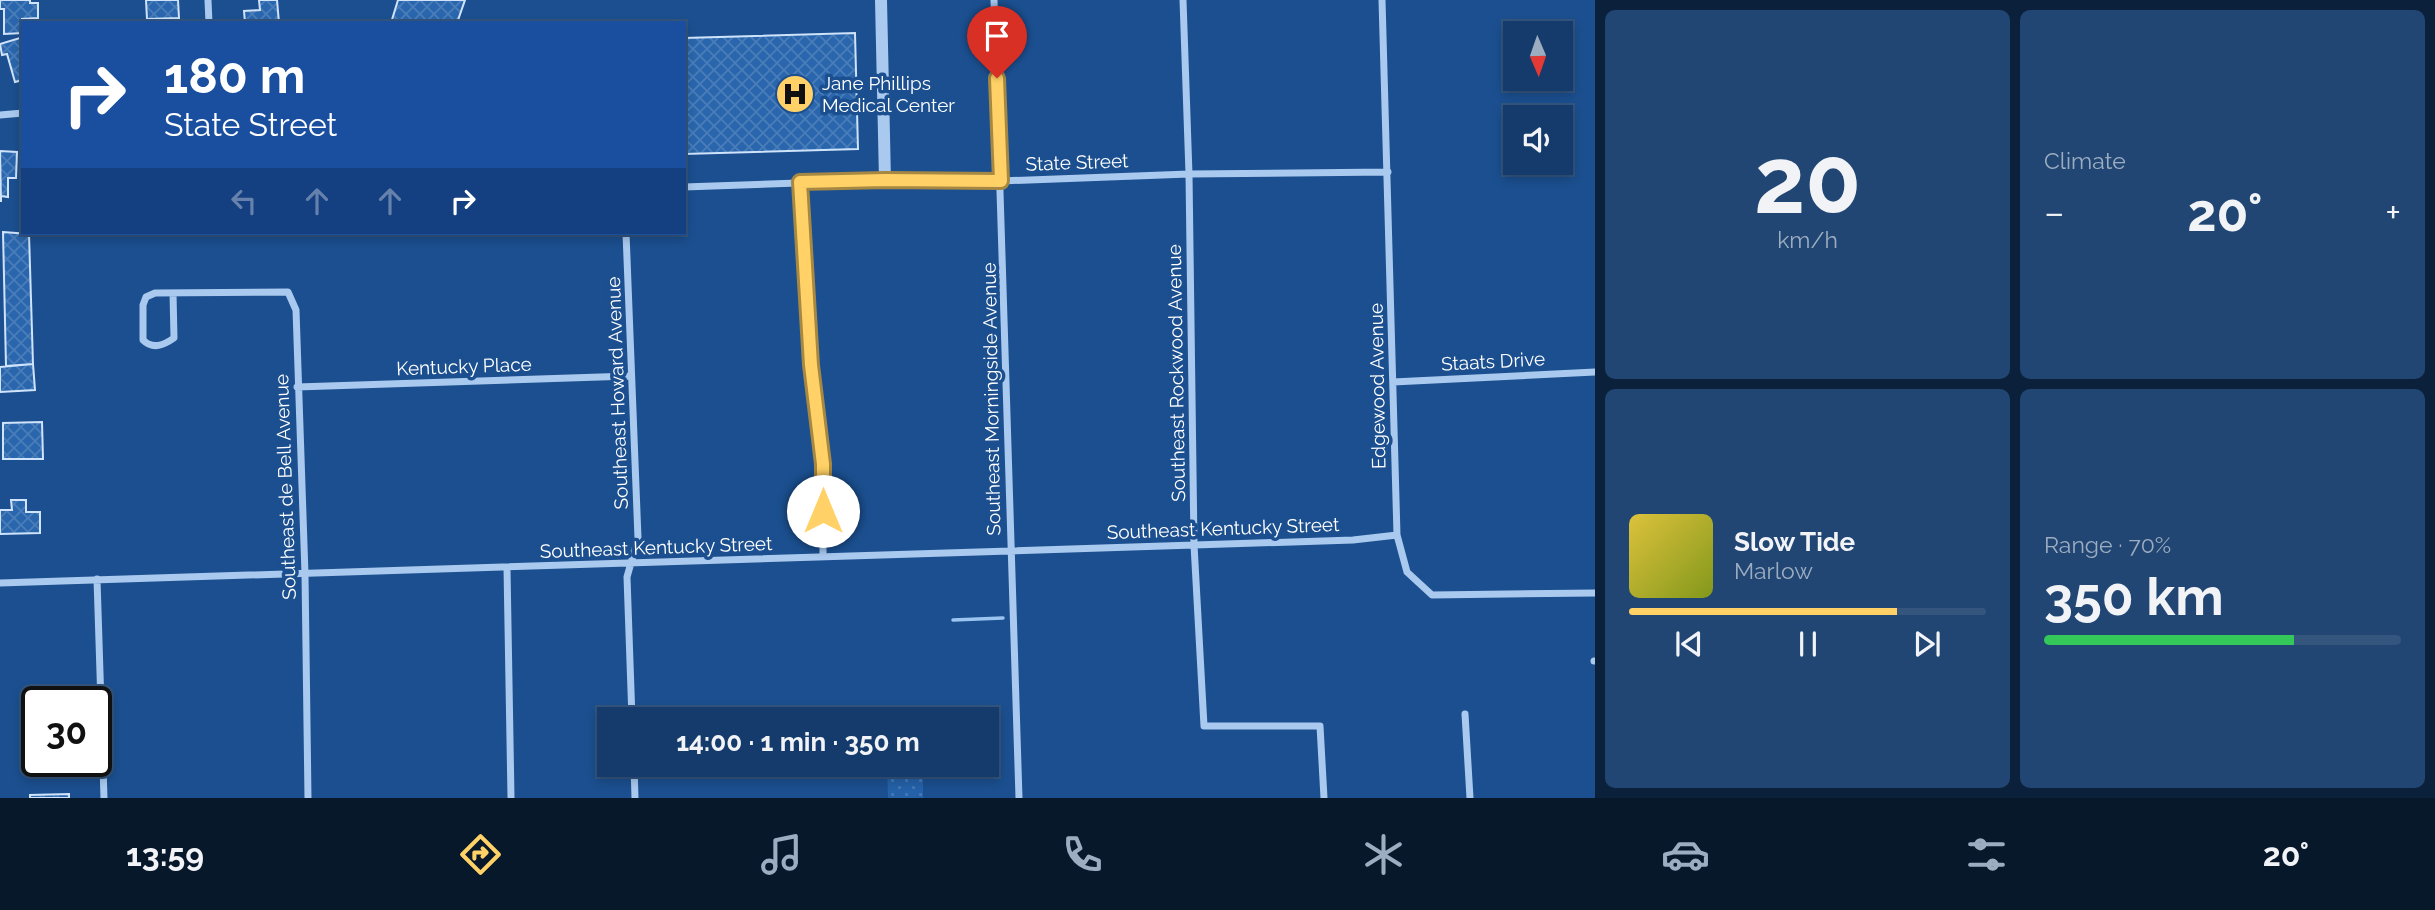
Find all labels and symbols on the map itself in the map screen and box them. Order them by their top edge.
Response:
pin [967,6,1027,78]
north arrow [1503,21,1573,91]
place label: Jane Phillips Medical Center [822,72,955,116]
hospital icon: Jane Phillips Medical Center [774,73,816,115]
street label: State Street [1025,149,1129,175]
street label: Southeast Rockwood Avenue [1163,244,1189,502]
street label: Southeast Morningside Avenue [978,262,1004,536]
street label: Southeast Howard Avenue [602,276,632,510]
street label: Edgewood Avenue [1365,303,1389,469]
street label: Staats Drive [1440,347,1546,375]
street label: Kentucky Place [396,353,532,379]
street label: Southeast de Bell Avenue [270,374,300,600]
position arrow [786,474,860,548]
street label: Southeast Kentucky Street [1106,513,1340,543]
street label: Southeast Kentucky Street [539,532,773,562]
speed limit sign: 30 [21,686,112,777]

